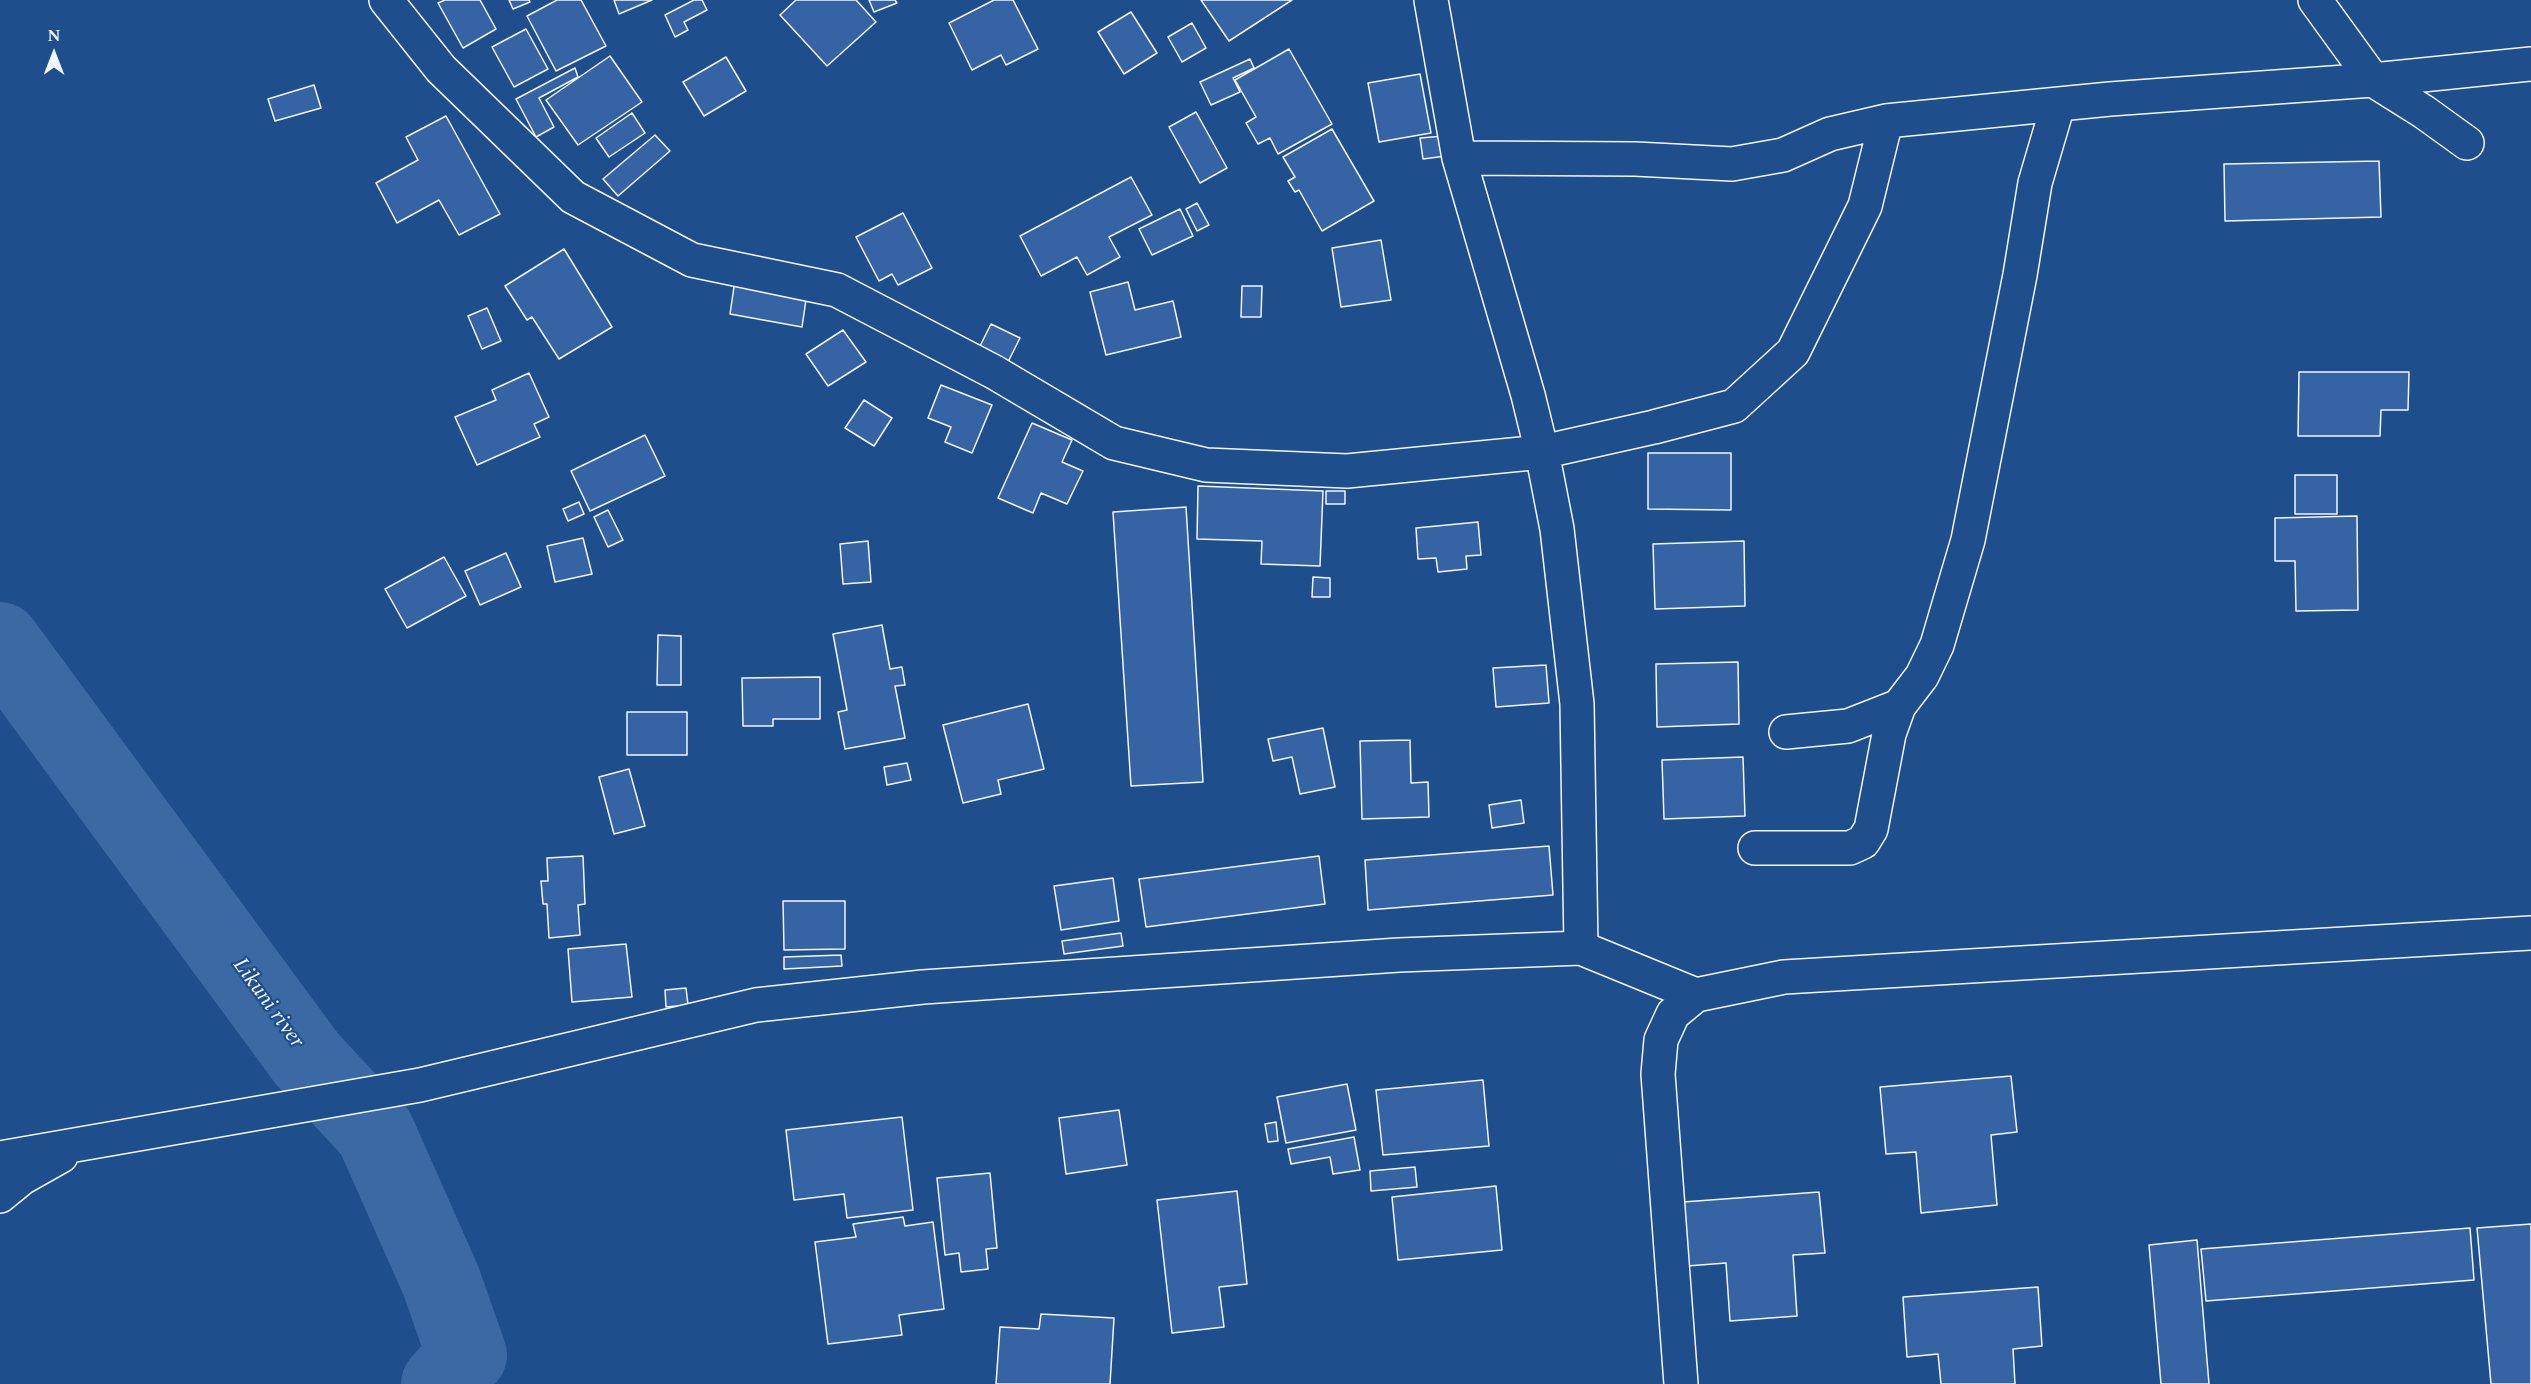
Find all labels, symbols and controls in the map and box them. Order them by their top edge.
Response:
north arrow [24,24,84,84]
text: N [47,24,61,48]
water label: Likuni river [225,954,309,1054]

